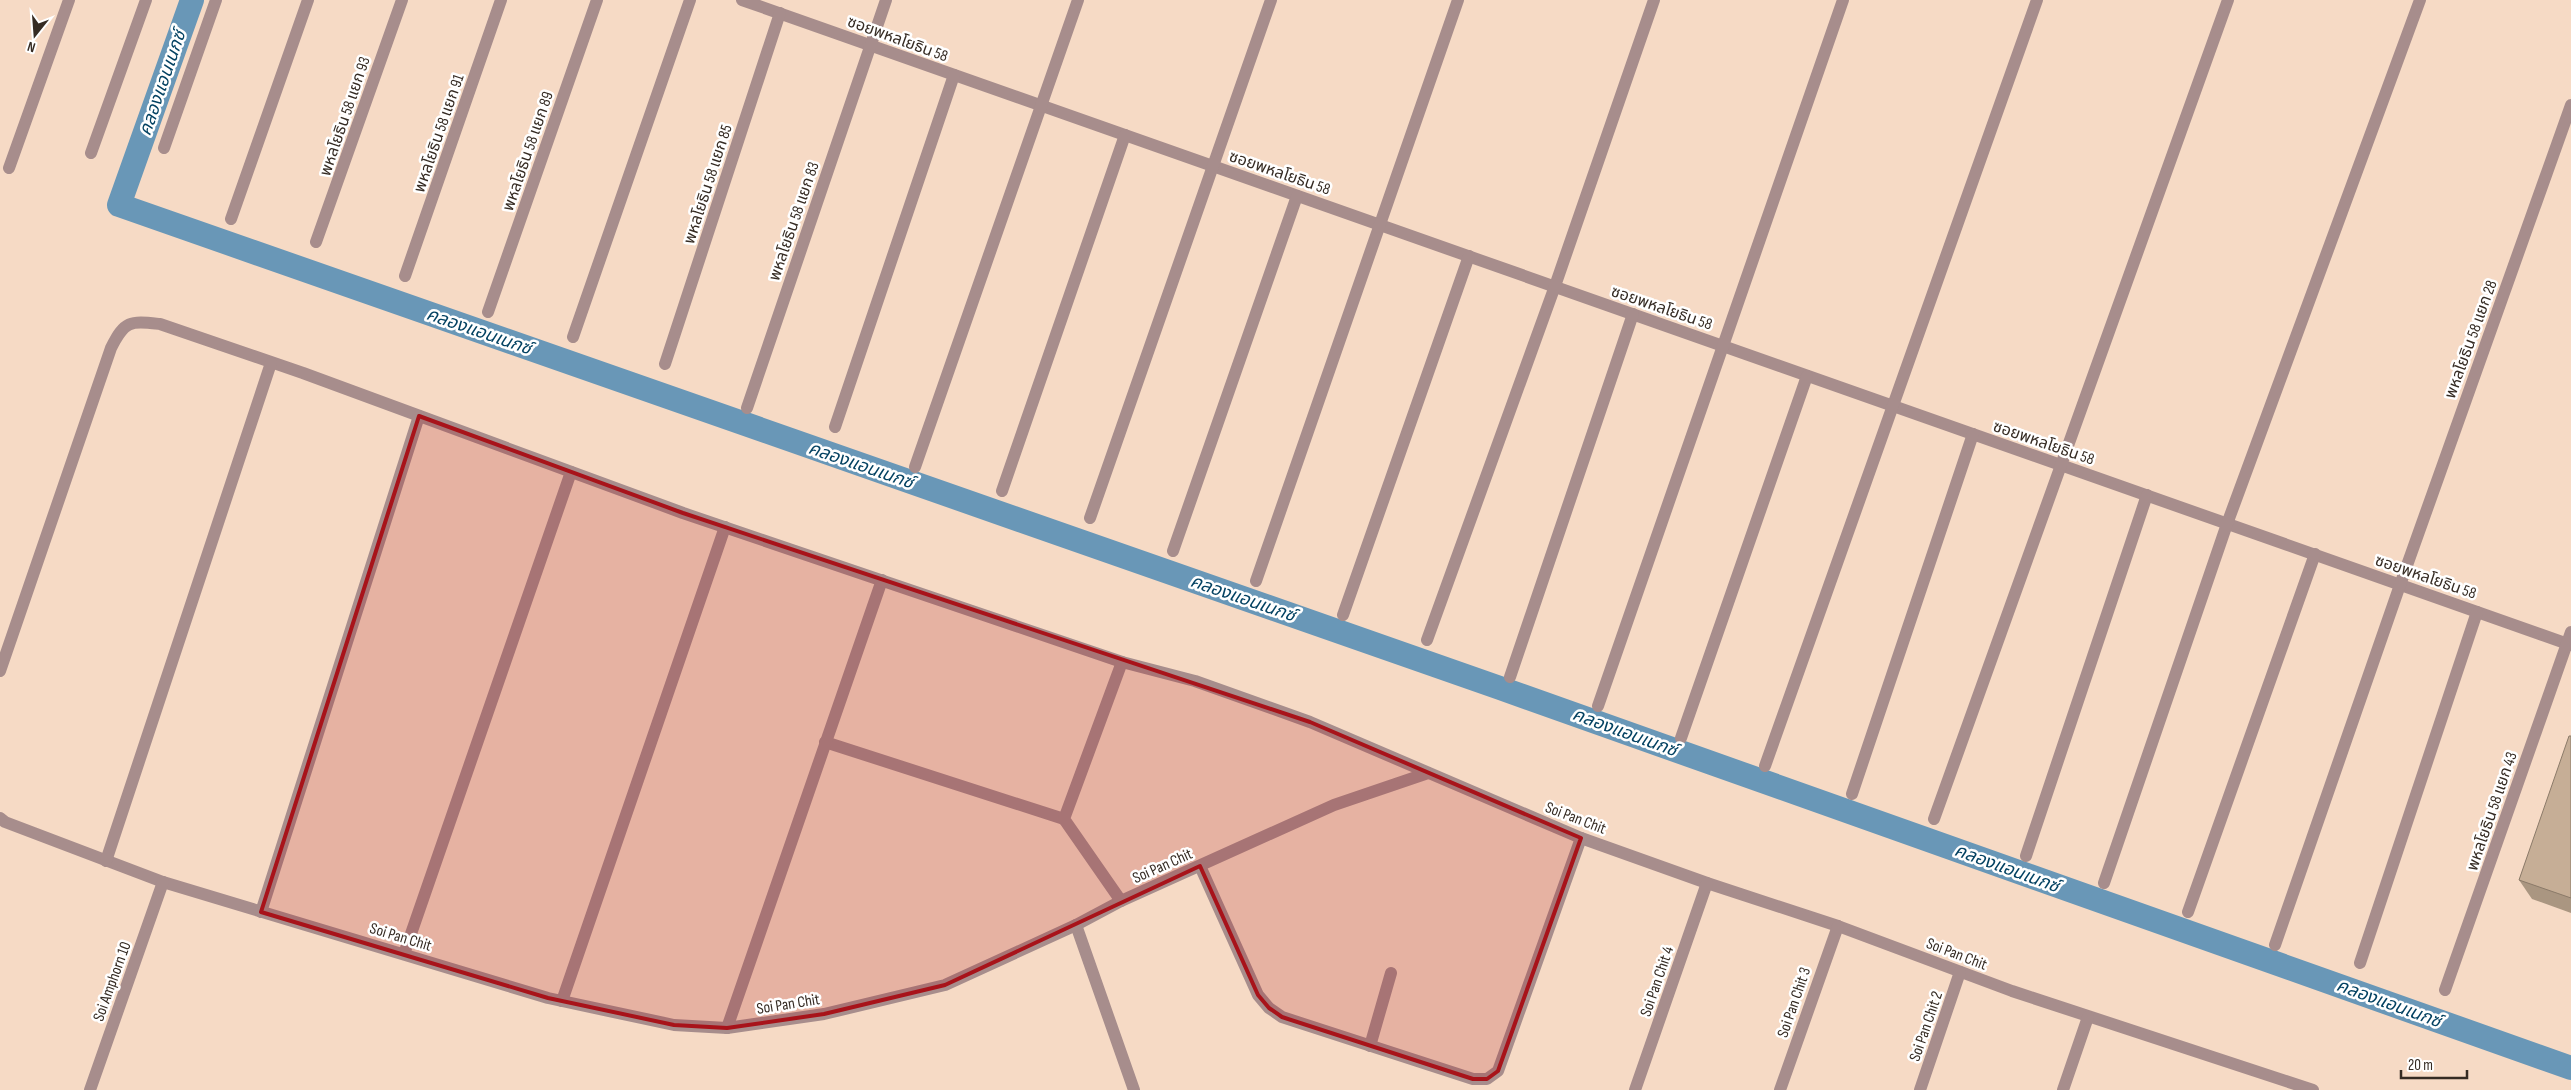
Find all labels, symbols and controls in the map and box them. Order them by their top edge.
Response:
north arrow [10,10,60,60]
street label: ซอยพหลโยธิน 58 [845,12,950,66]
water label: คลองแอนเนกซ์ [135,25,191,138]
text: N [25,38,37,56]
street label: พหลโยธิน 58 แยก 93 [316,54,375,179]
street label: พหลโยธิน 58 แยก 91 [410,72,469,195]
street label: พหลโยธิน 58 แยก 89 [499,89,558,214]
street label: พหลโยธิน 58 แยก 85 [680,122,737,247]
street label: ซอยพหลโยธิน 58 [1226,147,1333,200]
street label: พหลโยธิน 58 แยก 83 [765,159,824,283]
street label: พหลโยธิน 58 แยก 28 [2441,278,2502,401]
street label: ซอยพหลโยธิน 58 [1608,282,1715,335]
water label: คลองแอนเนกซ์ [424,304,537,360]
street label: ซอยพหลโยธิน 58 [1990,417,2097,470]
water label: คลองแอนเนกซ์ [806,438,919,494]
street label: ซอยพหลโยธิน 58 [2372,551,2479,604]
water label: คลองแอนเนกซ์ [1188,571,1301,627]
water label: คลองแอนเนกซ์ [1570,704,1683,762]
street label: พหลโยธิน 58 แยก 43 [2463,750,2522,873]
street label: Soi Pan Chit [1542,798,1609,839]
water label: คลองแอนเนกซ์ [1952,840,2065,898]
street label: Soi Pan Chit [1130,845,1196,888]
street label: Soi Pan Chit [367,919,434,956]
street label: Soi Pan Chit [1923,934,1990,975]
street label: Soi Amphorn 10 [89,939,136,1024]
street label: Soi Pan Chit 4 [1637,944,1678,1019]
street label: Soi Pan Chit 3 [1774,965,1815,1040]
water label: คลองแอนเนกซ์ [2334,975,2447,1033]
street label: Soi Pan Chit 2 [1906,989,1947,1064]
street label: Soi Pan Chit [755,990,821,1019]
scale bar [2401,1048,2467,1080]
text: 20 m [2408,1056,2433,1075]

